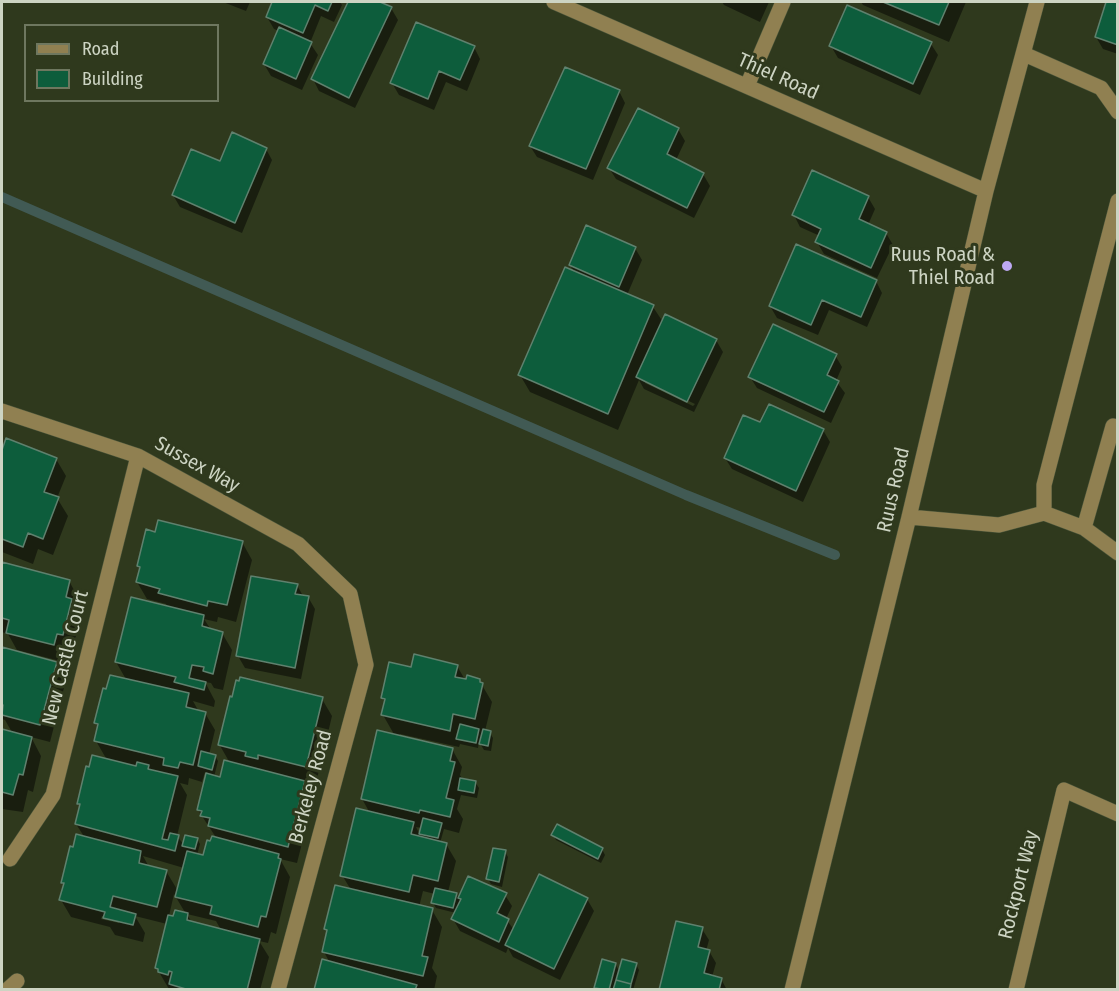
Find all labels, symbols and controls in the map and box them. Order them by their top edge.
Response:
legend [24,24,219,102]
text: Road [82,38,119,60]
street label: Thiel Road [734,49,822,105]
text: Building [82,68,143,90]
place label: Ruus Road & Thiel Road [890,243,995,290]
marker: Ruus Road & Thiel Road [1000,259,1014,273]
street label: Sussex Way [150,432,244,498]
street label: Ruus Road [873,445,915,535]
street label: New Castle Court [38,588,94,728]
street label: Berkeley Road [284,727,338,847]
street label: Rockport Way [994,828,1044,942]

